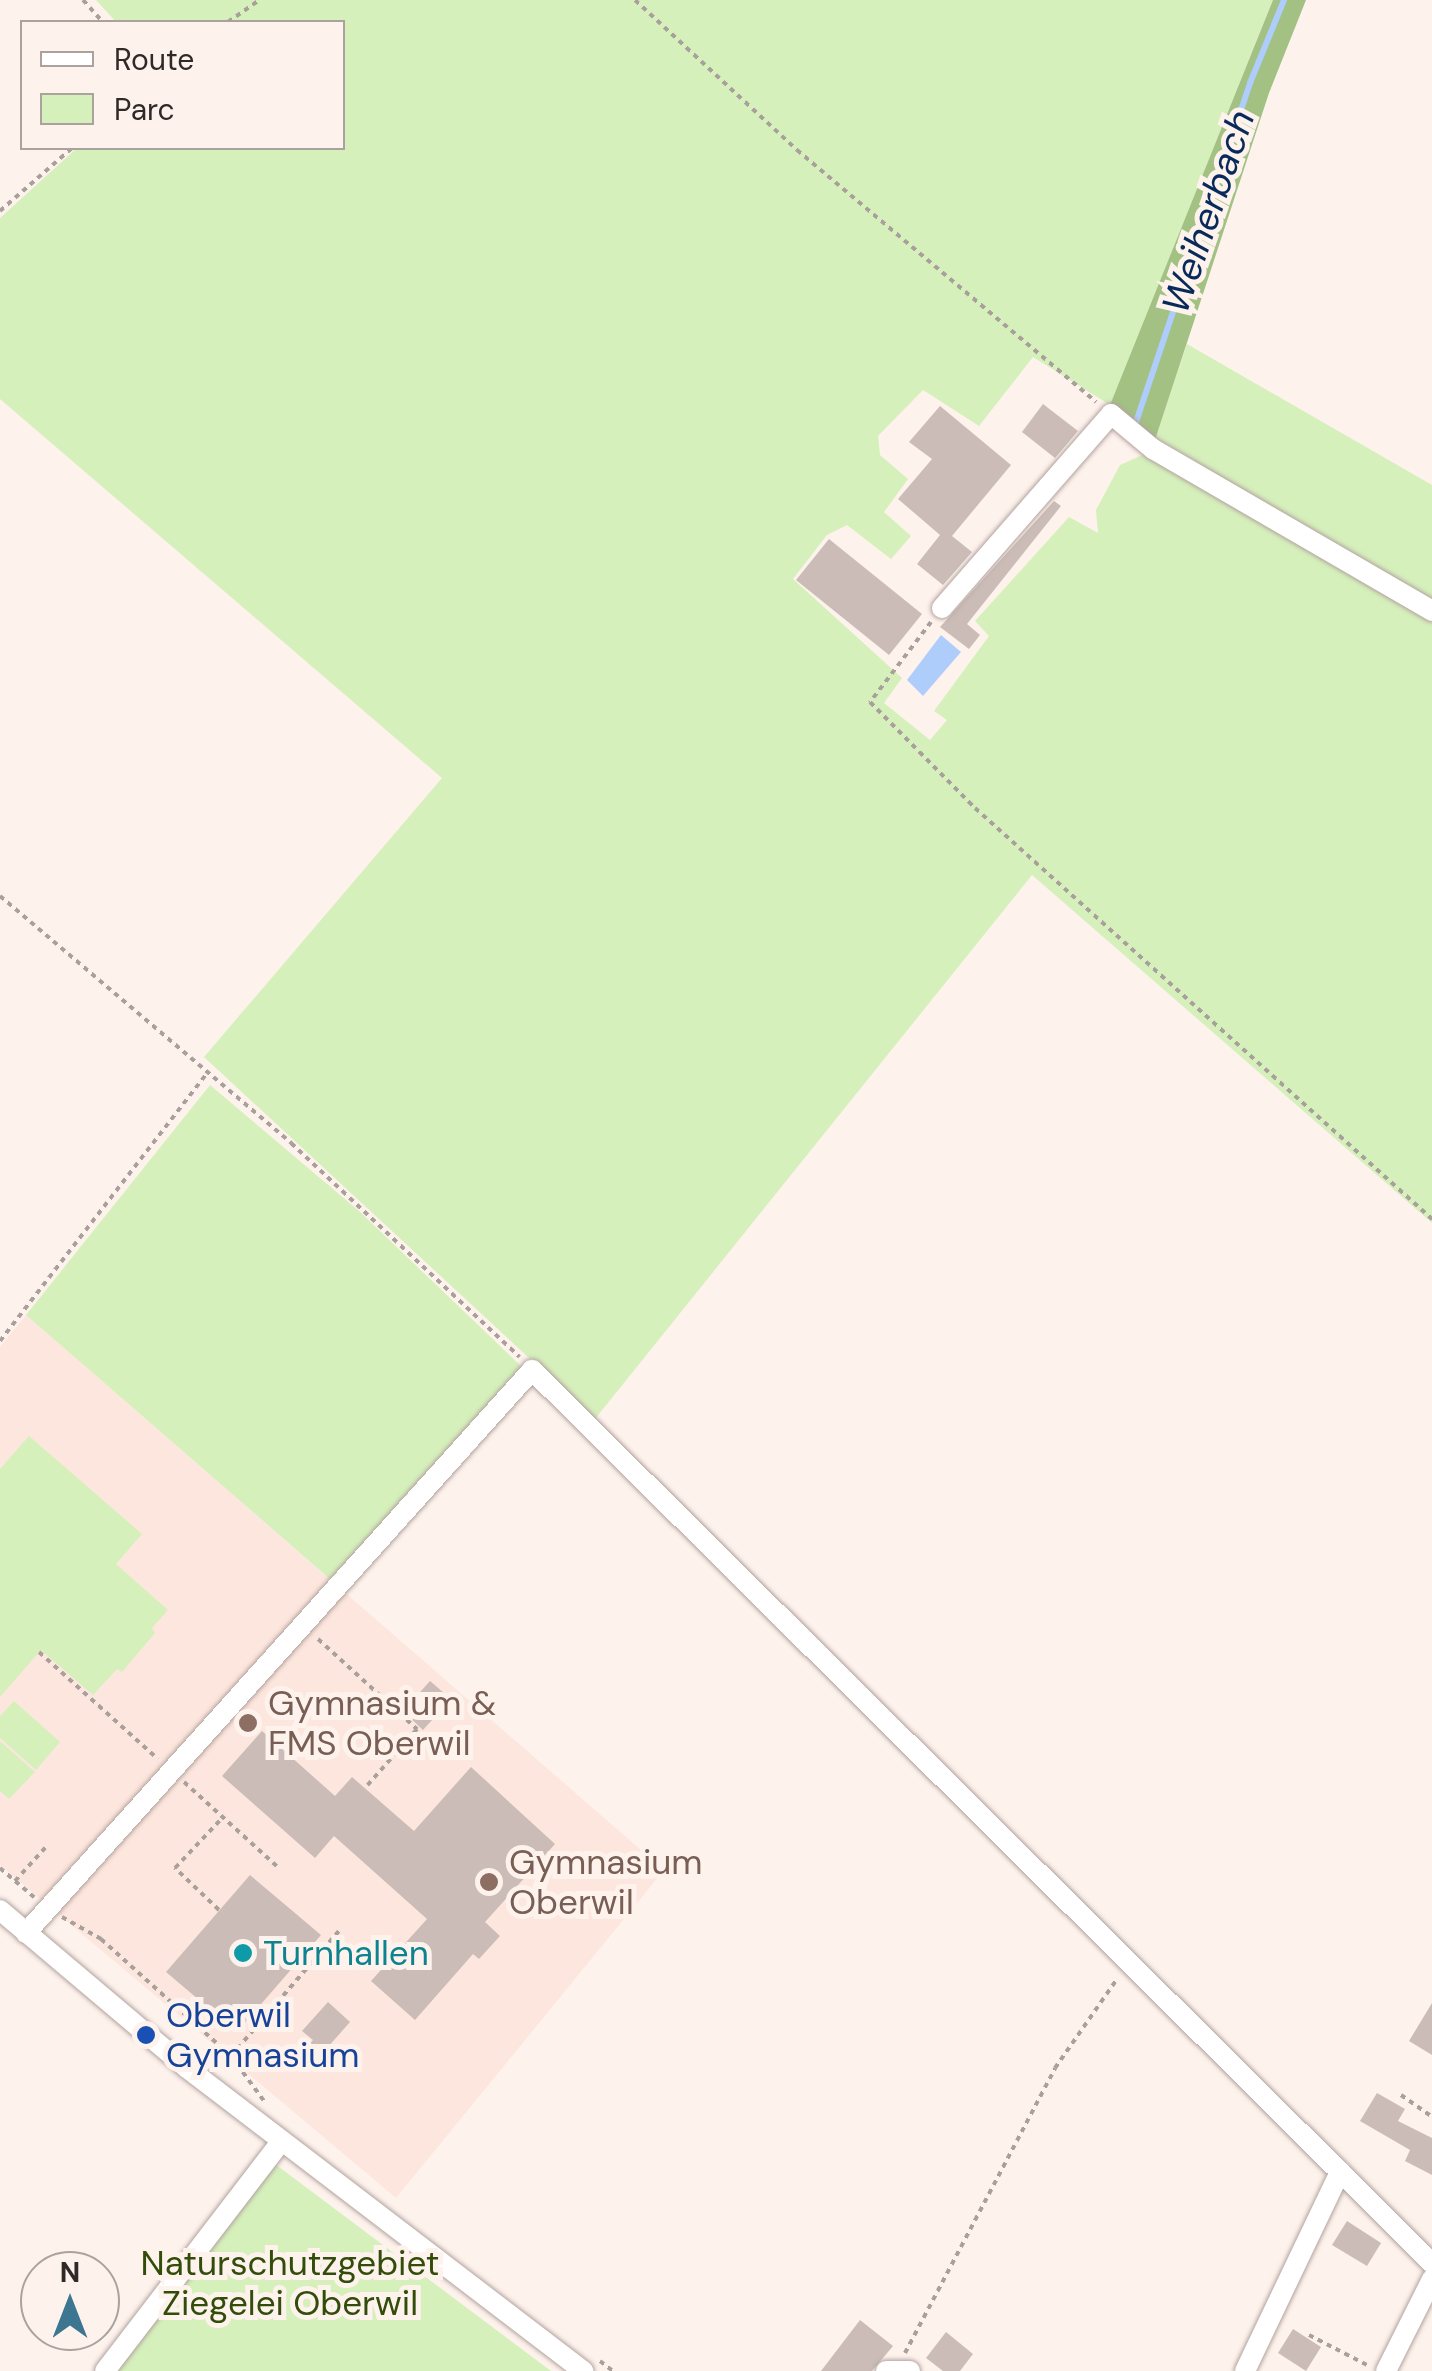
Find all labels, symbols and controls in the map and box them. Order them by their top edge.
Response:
legend [20,20,345,150]
text: Route [114,40,194,79]
text: Parc [114,90,175,129]
water label: Weiherbach [1153,104,1265,320]
place label: Gymnasium & FMS Oberwil [268,1682,497,1764]
marker: Gymnasium & FMS Oberwil [237,1712,259,1734]
place label: Gymnasium Oberwil [509,1841,703,1923]
marker: Gymnasium Oberwil [478,1871,500,1893]
place label: Turnhallen [263,1932,429,1974]
marker: Turnhallen [232,1942,254,1964]
place label: Oberwil Gymnasium [166,1994,360,2076]
marker: Oberwil Gymnasium [135,2024,157,2046]
park label: Naturschutzgebiet Ziegelei Oberwil [140,2242,440,2324]
north arrow [20,2251,120,2351]
text: N [60,2254,80,2291]

